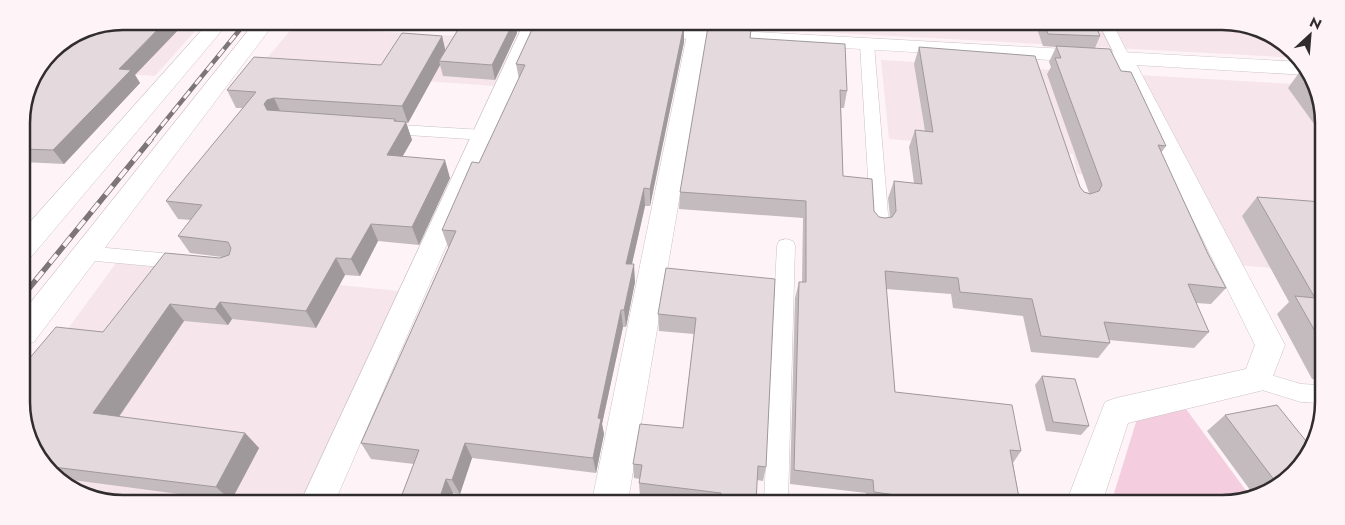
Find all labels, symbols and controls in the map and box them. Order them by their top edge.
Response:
north arrow [1285,10,1335,60]
text: N [1306,12,1325,35]

